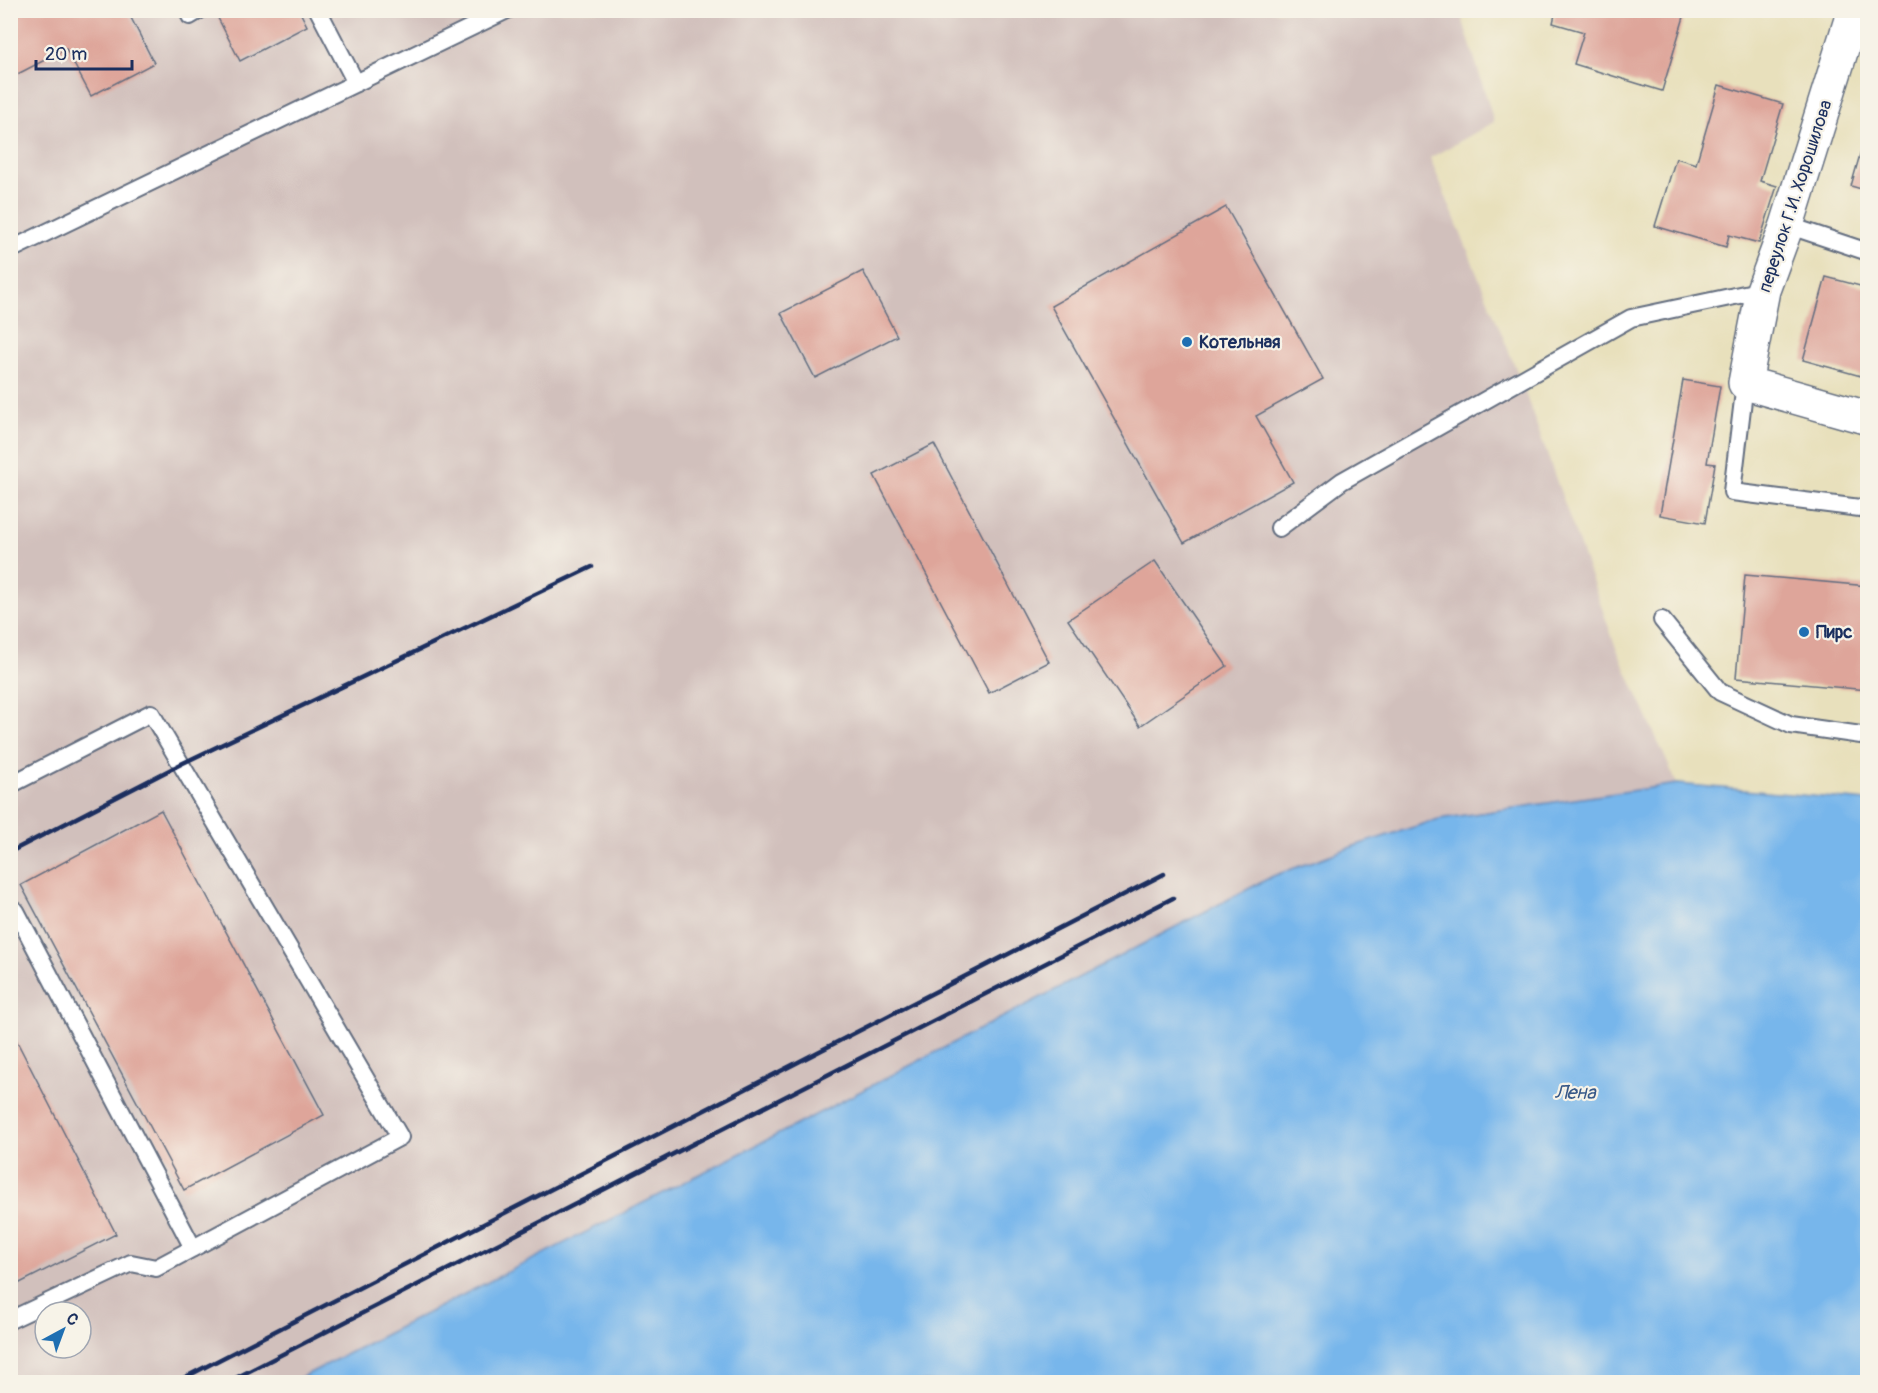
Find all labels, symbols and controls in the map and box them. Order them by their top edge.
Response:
scale bar [36,33,132,71]
text: 20 m [45,43,87,66]
street label: переулок Г.И. Хорошилова [1753,97,1838,295]
place label: Котельная [1199,331,1280,354]
marker: Котельная [1180,335,1194,349]
place label: Пирс [1816,621,1852,644]
marker: Пирс [1797,625,1811,639]
water label: Лена [1554,1080,1597,1105]
north arrow [33,1300,93,1360]
text: С [62,1309,83,1330]

